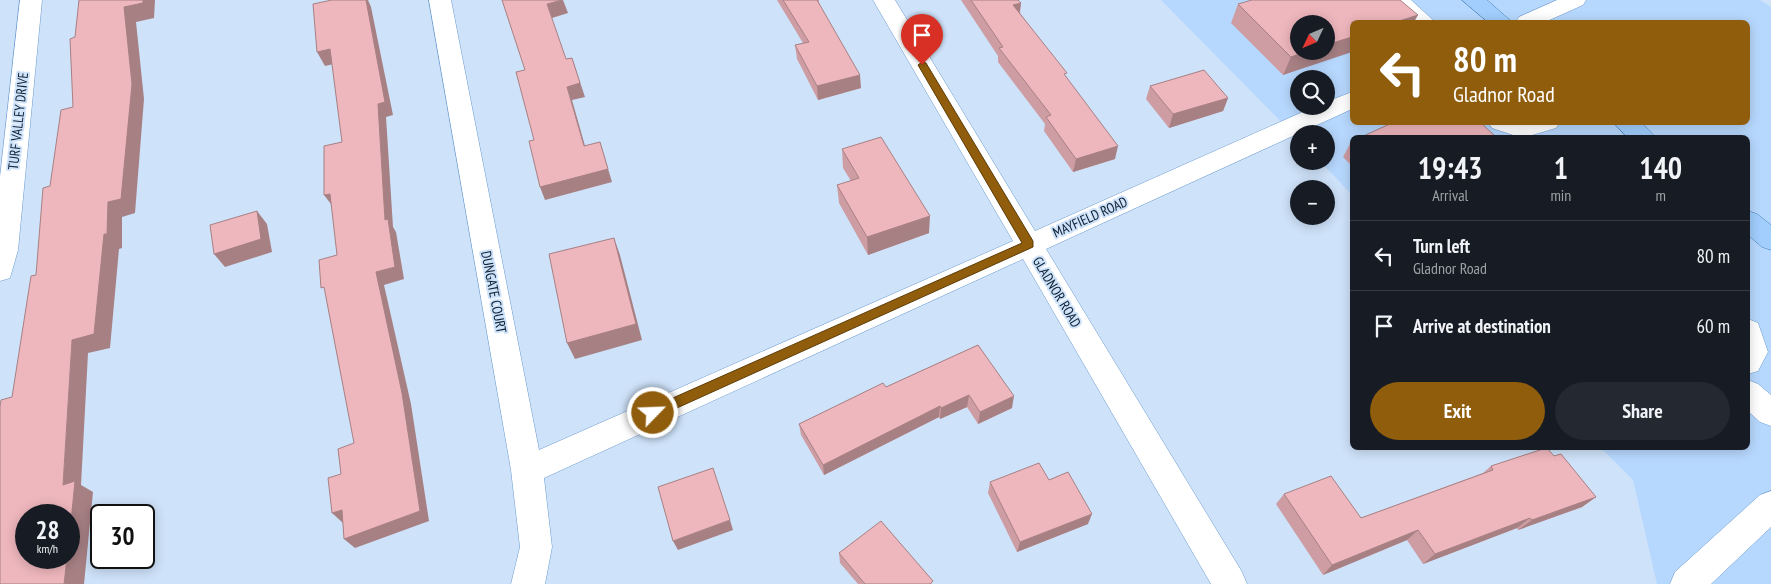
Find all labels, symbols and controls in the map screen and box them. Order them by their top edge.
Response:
pin [901,14,943,65]
north arrow [1290,15,1335,60]
map controls [1290,15,1335,225]
icon: arrive [908,21,936,49]
text: 80 m [1453,36,1517,82]
icon: left [1370,40,1435,105]
button: search [1290,70,1335,115]
street label: TURF VALLEY DRIVE [4,71,32,171]
text: Gladnor Road [1453,80,1555,108]
button: + [1290,125,1335,170]
text: 19:43 [1418,148,1483,187]
text: 1 [1554,148,1568,187]
text: 140 [1639,148,1682,187]
button: − [1290,180,1335,225]
text: Arrival [1432,185,1468,205]
text: min [1550,185,1571,205]
text: m [1655,185,1666,205]
street label: MAYFIELD ROAD [1050,193,1130,241]
text: Turn left [1413,234,1470,258]
icon: left [1370,242,1398,270]
text: 80 m [1697,244,1730,268]
street label: DUNGATE COURT [477,249,511,335]
street label: GLADNOR ROAD [1029,253,1085,331]
text: Gladnor Road [1413,258,1487,278]
icon: arrive [1370,312,1398,340]
text: Arrive at destination [1413,314,1551,338]
text: 60 m [1697,314,1730,338]
button: Exit [1370,382,1545,440]
button: Share [1555,382,1730,440]
position arrow [626,386,678,438]
speed limit sign: 30 [90,504,155,569]
text: 28 [36,514,59,546]
text: km/h [37,541,58,556]

